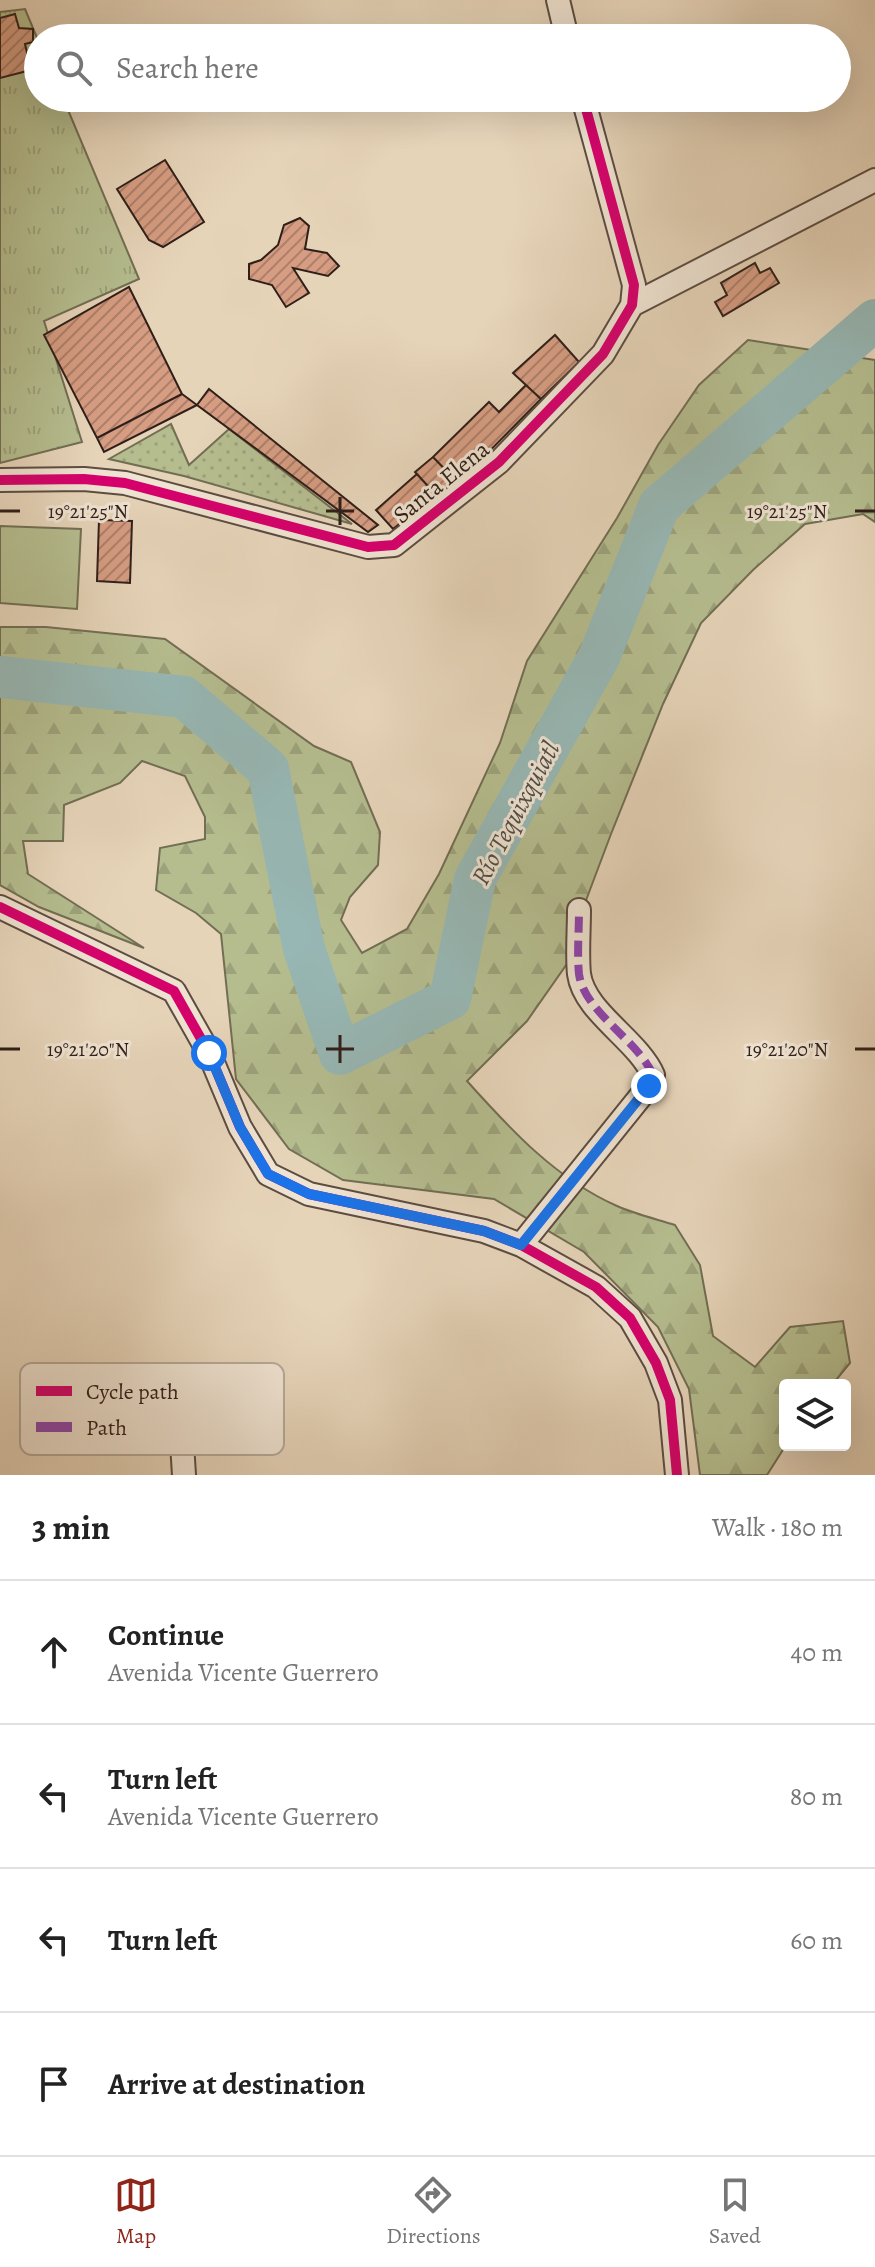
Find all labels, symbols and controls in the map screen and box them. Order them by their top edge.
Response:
search box [24,24,851,112]
icon: search [52,46,96,90]
text: Search here [116,48,259,88]
street label: Santa Elena [386,433,497,531]
text: 19°21'25"N [48,498,128,525]
text: 19°21'25"N [747,498,827,525]
water label: Río Tequixquiatl [463,735,568,891]
route start [191,1035,227,1071]
text: 19°21'20"N [47,1036,129,1063]
text: 19°21'20"N [746,1036,828,1063]
route end [631,1068,667,1104]
legend [20,1363,284,1455]
text: Cycle path [86,1377,179,1407]
map controls [779,1379,851,1451]
button: layers [779,1379,851,1451]
text: Path [86,1413,127,1443]
text: 3 min [32,1504,110,1551]
text: Walk · 180 m [712,1510,843,1545]
text: Continue [108,1615,224,1655]
icon: ahead [32,1630,76,1674]
text: 40 m [791,1635,843,1670]
text: Avenida Vicente Guerrero [108,1655,379,1690]
text: Turn left [108,1759,217,1799]
icon: left [32,1774,76,1818]
text: 80 m [790,1779,843,1814]
text: Avenida Vicente Guerrero [108,1799,379,1834]
icon: left [32,1918,76,1962]
text: Turn left [108,1920,217,1960]
text: 60 m [790,1923,843,1958]
icon: arrive [32,2062,76,2106]
text: Arrive at destination [108,2064,365,2104]
tab: Map [114,2173,158,2251]
tab: Directions [386,2173,481,2251]
tab: Saved [709,2173,761,2251]

